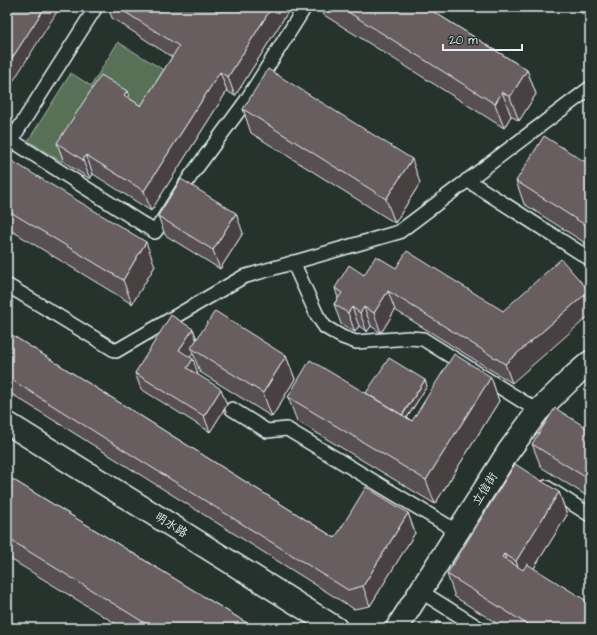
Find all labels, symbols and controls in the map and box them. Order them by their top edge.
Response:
scale bar [443,26,522,52]
text: 20 m [449,32,478,49]
street label: 立信街 [468,469,502,509]
street label: 明水路 [151,508,191,542]

